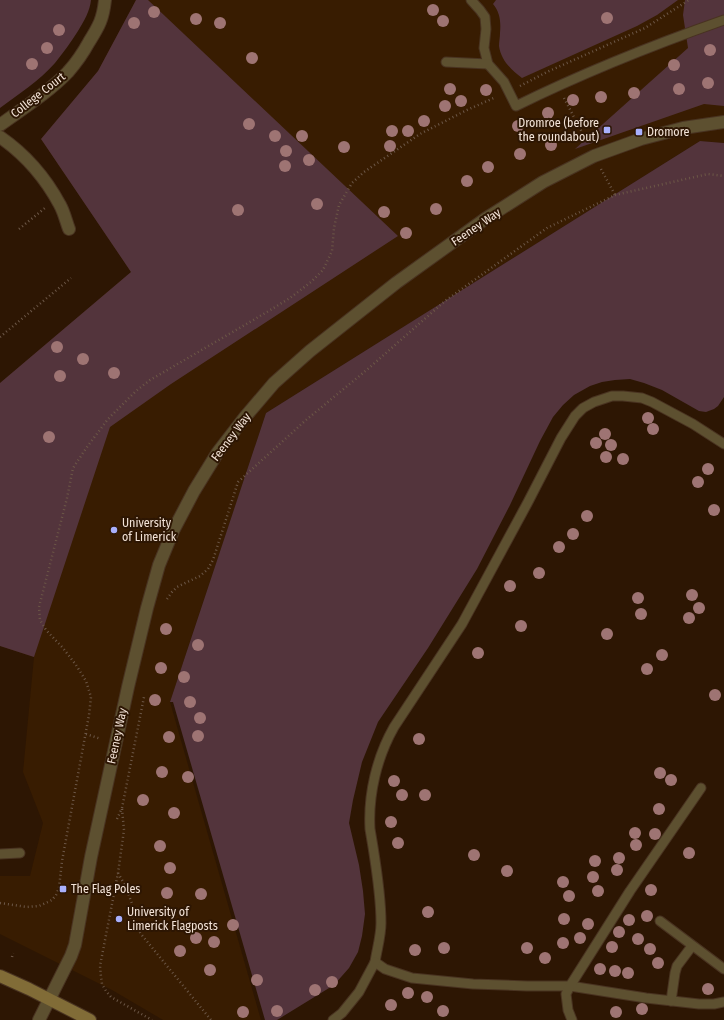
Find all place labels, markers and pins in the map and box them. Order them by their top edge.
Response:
place label: Dromroe (before the roundabout) [518,116,599,144]
marker: Dromroe (before the roundabout) [602,125,612,135]
place label: Dromore [647,125,690,139]
marker: Dromore [634,127,644,137]
place label: University of Limerick [122,516,177,544]
marker: University of Limerick [109,525,119,535]
place label: The Flag Poles [71,882,140,896]
marker: The Flag Poles [58,884,68,894]
place label: University of Limerick Flagposts [127,905,218,933]
marker: University of Limerick Flagposts [114,914,124,924]

